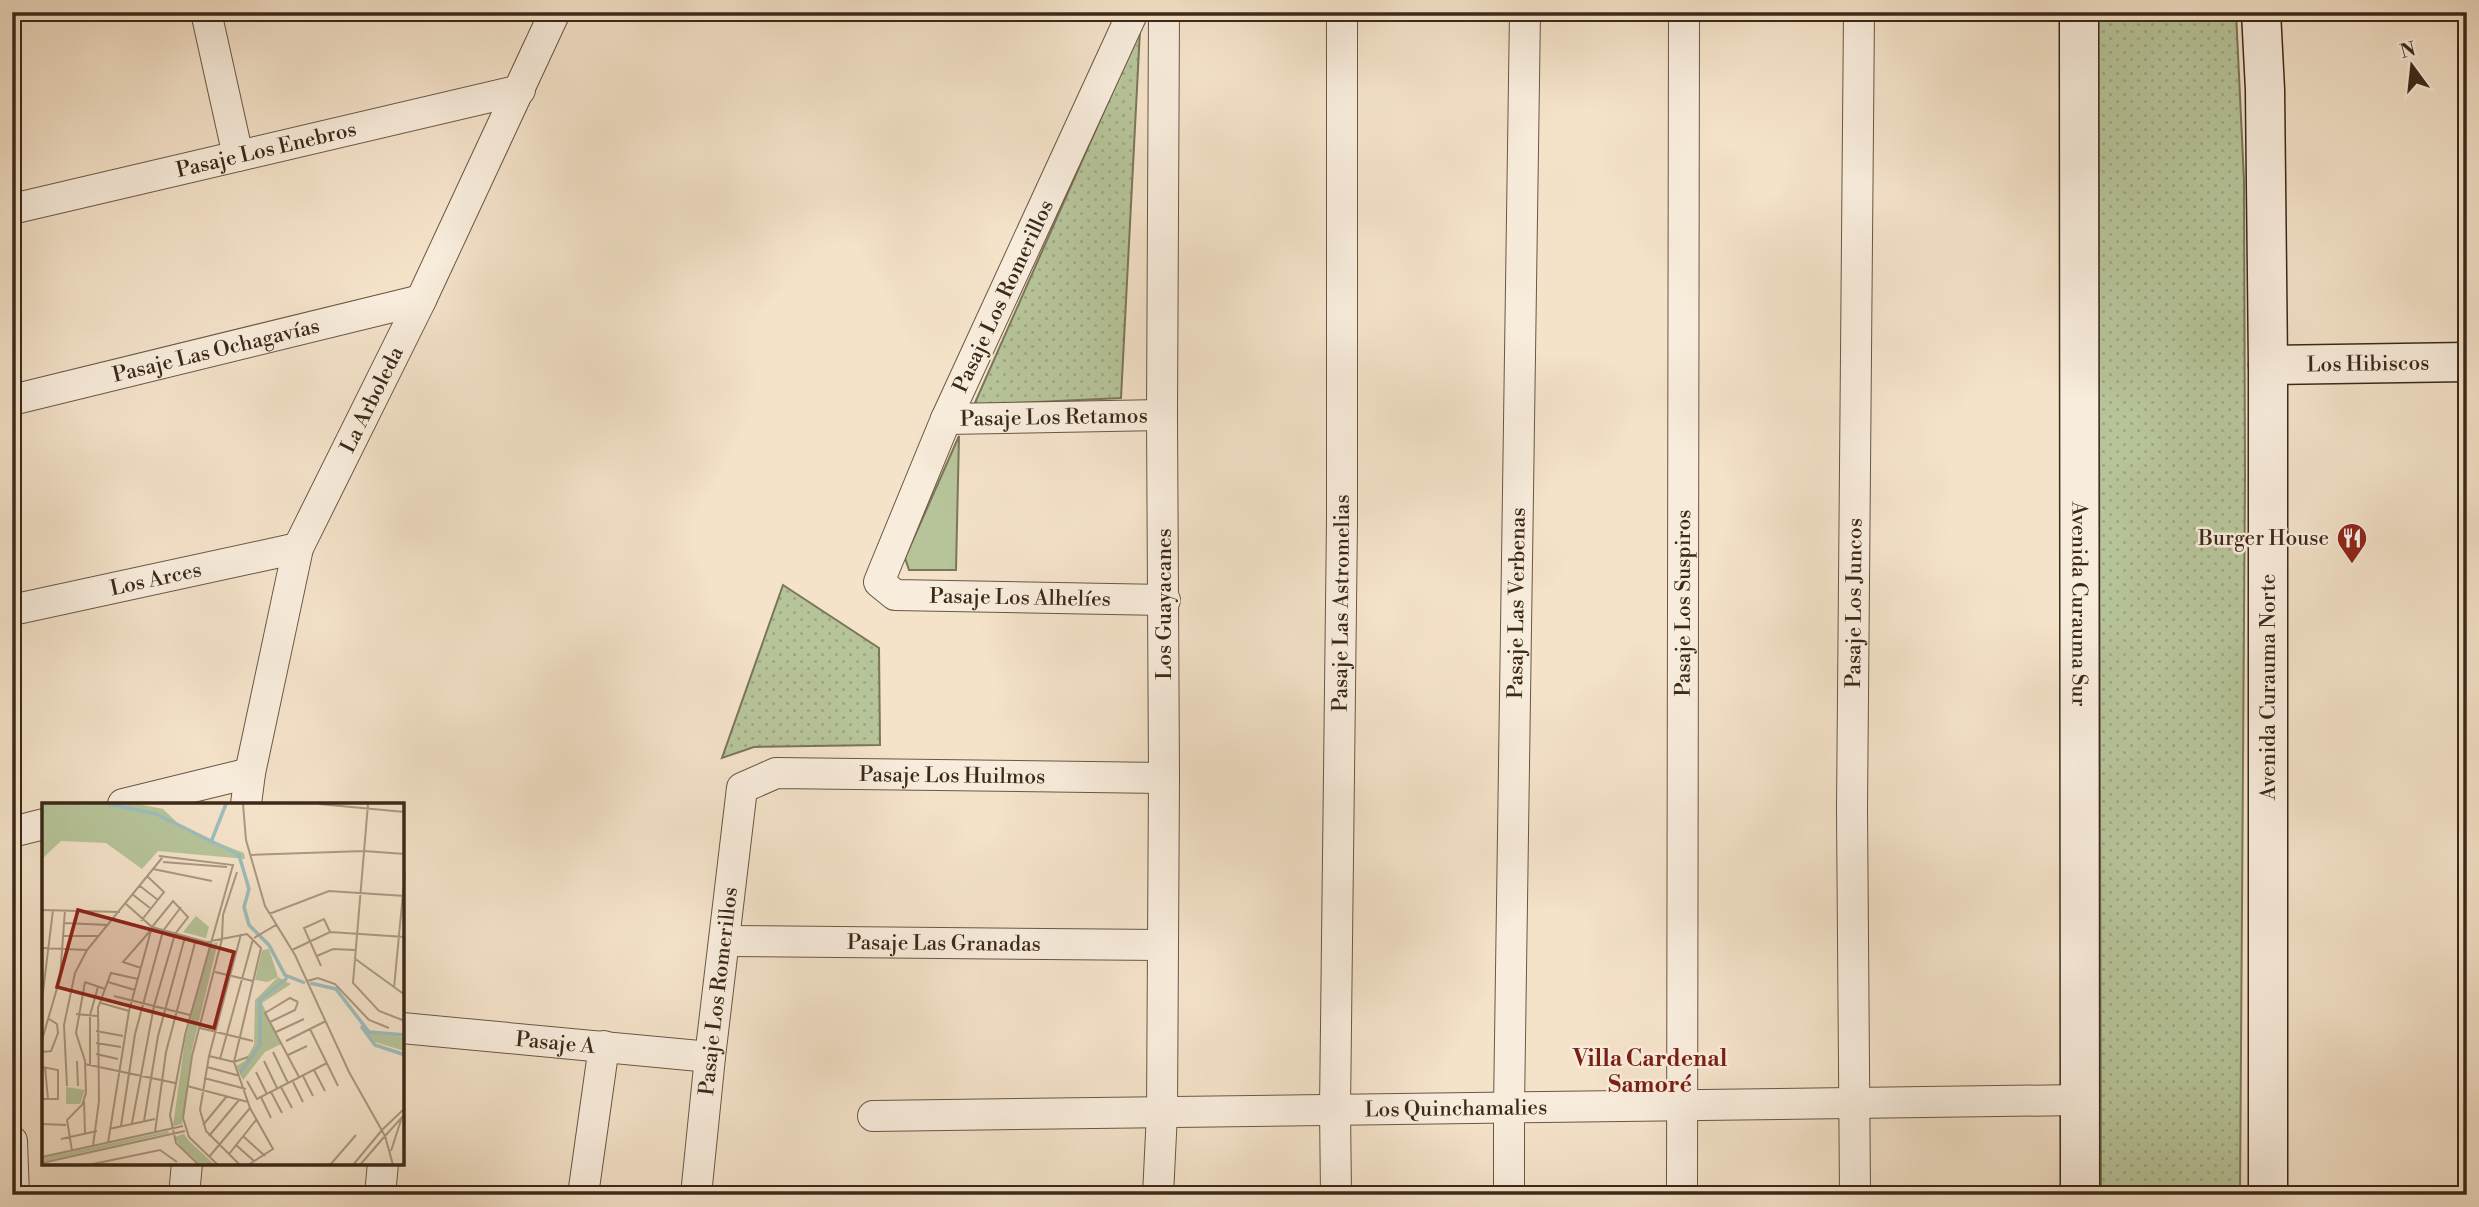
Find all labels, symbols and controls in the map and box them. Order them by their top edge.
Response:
north arrow [2378,32,2448,102]
text: N [2397,37,2418,64]
street label: Pasaje Los Enebros [174,117,359,184]
street label: Pasaje Los Romerillos [948,196,1060,397]
street label: Pasaje Las Ochagavías [110,313,322,389]
street label: La Arboleda [335,342,410,457]
street label: Los Hibiscos [2306,351,2430,378]
street label: Pasaje Los Retamos [960,403,1148,433]
street label: Pasaje Las Astromelias [1328,494,1356,712]
street label: Avenida Curauma Sur [2065,500,2092,707]
street label: Pasaje Las Verbenas [1503,507,1532,699]
street label: Pasaje Los Suspiros [1671,510,1697,696]
street label: Pasaje Los Juncos [1841,518,1869,688]
restaurant icon: Burger House [2335,521,2369,565]
place label: Burger House [2197,526,2329,552]
street label: Los Guayacanes [1152,528,1178,680]
street label: Los Arces [108,557,204,602]
street label: Avenida Curauma Norte [2256,574,2282,801]
street label: Pasaje Los Alhelíes [929,584,1111,613]
street label: Pasaje Los Huilmos [859,762,1045,790]
inset map [42,803,404,1165]
street label: Pasaje Los Romerillos [694,886,744,1097]
street label: Pasaje Las Granadas [847,930,1041,958]
street label: Pasaje A [514,1027,597,1060]
district label: Villa Cardenal Samoré [1572,1045,1728,1099]
street label: Los Quinchamalies [1364,1095,1548,1123]

